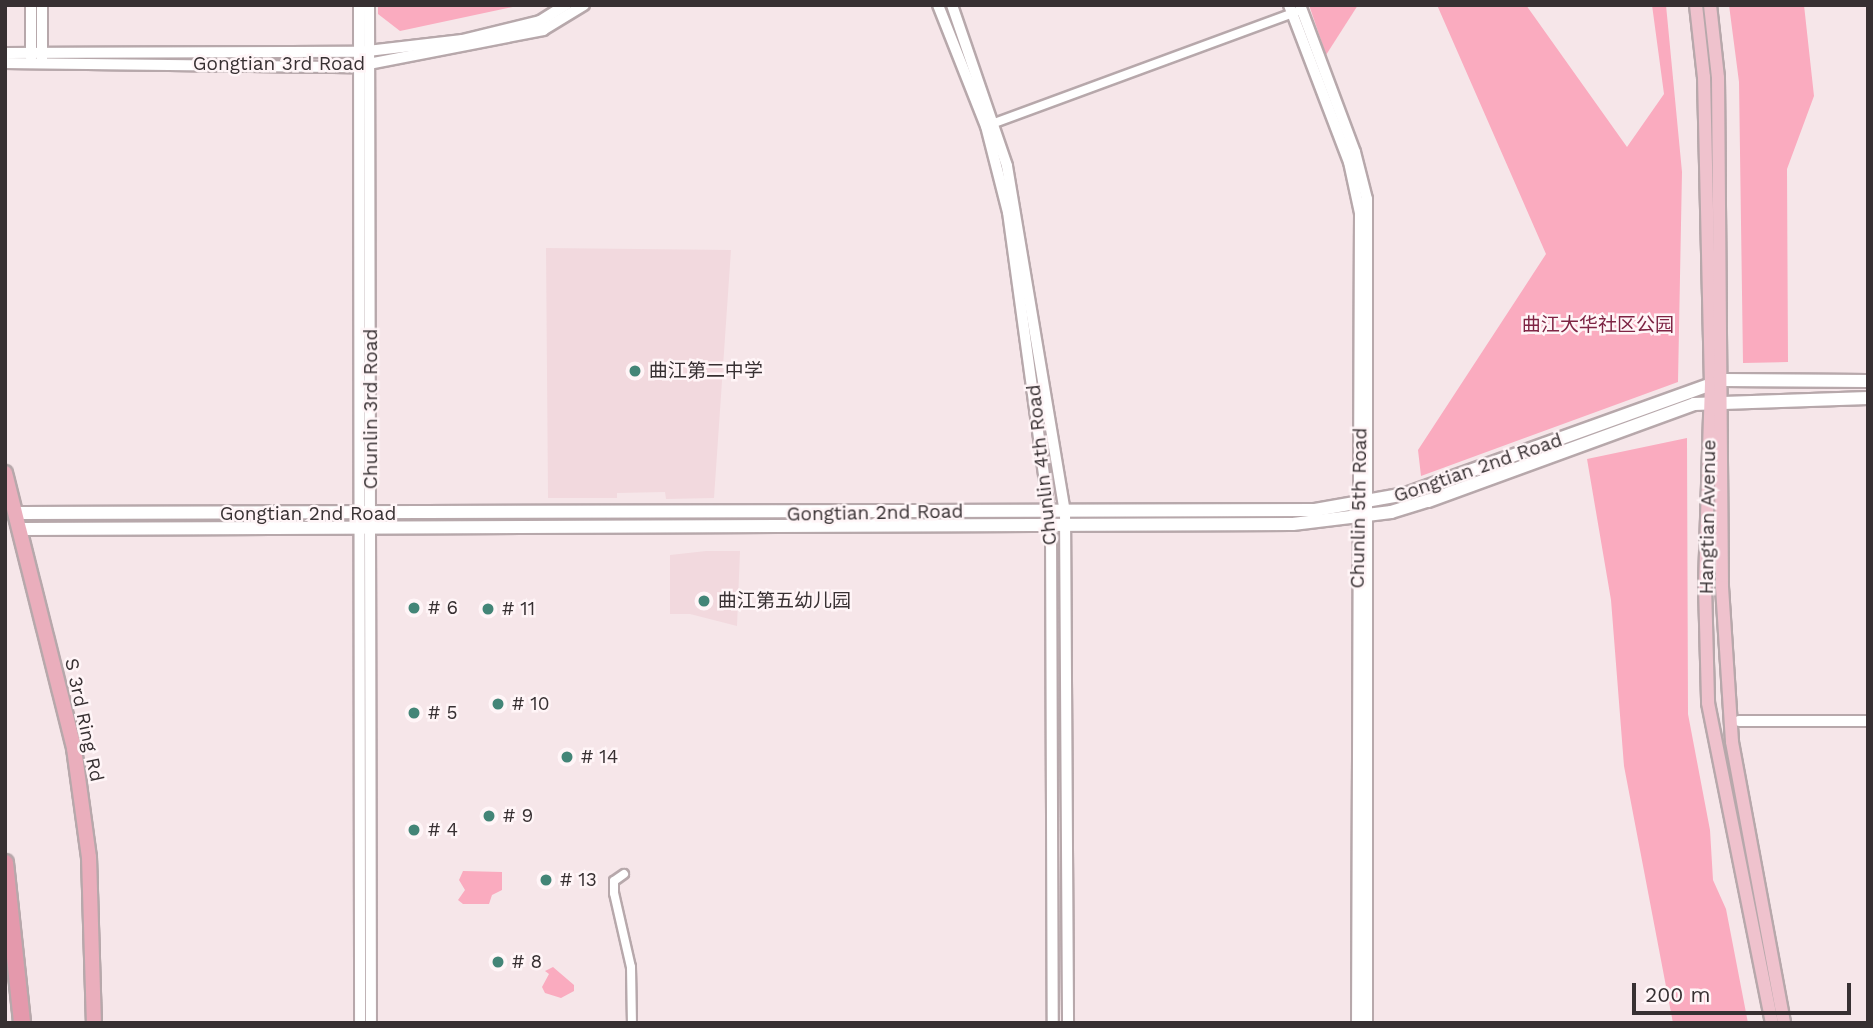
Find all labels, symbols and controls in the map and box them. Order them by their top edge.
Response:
street label: Gongtian 3rd Road [193,53,365,75]
park label: 曲江大华社区公园 [1522,314,1674,336]
street label: Chunlin 3rd Road [360,329,382,489]
place label: 曲江第二中学 [649,360,763,382]
marker: 曲江第二中学 [627,363,643,379]
street label: Chunlin 4th Road [1022,383,1062,547]
street label: Chunlin 5th Road [1346,427,1372,589]
street label: Gongtian 2nd Road [1391,428,1565,508]
street label: Hangtian Avenue [1695,439,1721,595]
street label: Gongtian 2nd Road [786,500,964,526]
street label: Gongtian 2nd Road [220,503,396,525]
place label: 曲江第五幼儿园 [718,590,851,612]
marker: 曲江第五幼儿园 [696,593,712,609]
place label: # 6 [428,597,458,619]
place label: # 11 [502,598,535,620]
marker: # 6 [406,600,422,616]
marker: # 11 [480,601,496,617]
street label: S 3rd Ring Rd [60,656,108,784]
place label: # 10 [512,693,550,715]
marker: # 10 [490,696,506,712]
place label: # 5 [428,702,458,724]
marker: # 5 [406,705,422,721]
place label: # 14 [581,746,619,768]
marker: # 14 [559,749,575,765]
place label: # 9 [503,805,533,827]
marker: # 9 [481,808,497,824]
place label: # 4 [428,819,458,841]
marker: # 4 [406,822,422,838]
place label: # 13 [560,869,597,891]
marker: # 13 [538,872,554,888]
place label: # 8 [512,951,542,973]
marker: # 8 [490,954,506,970]
scale bar [1635,968,1854,1012]
text: 200 m [1645,982,1711,1007]

